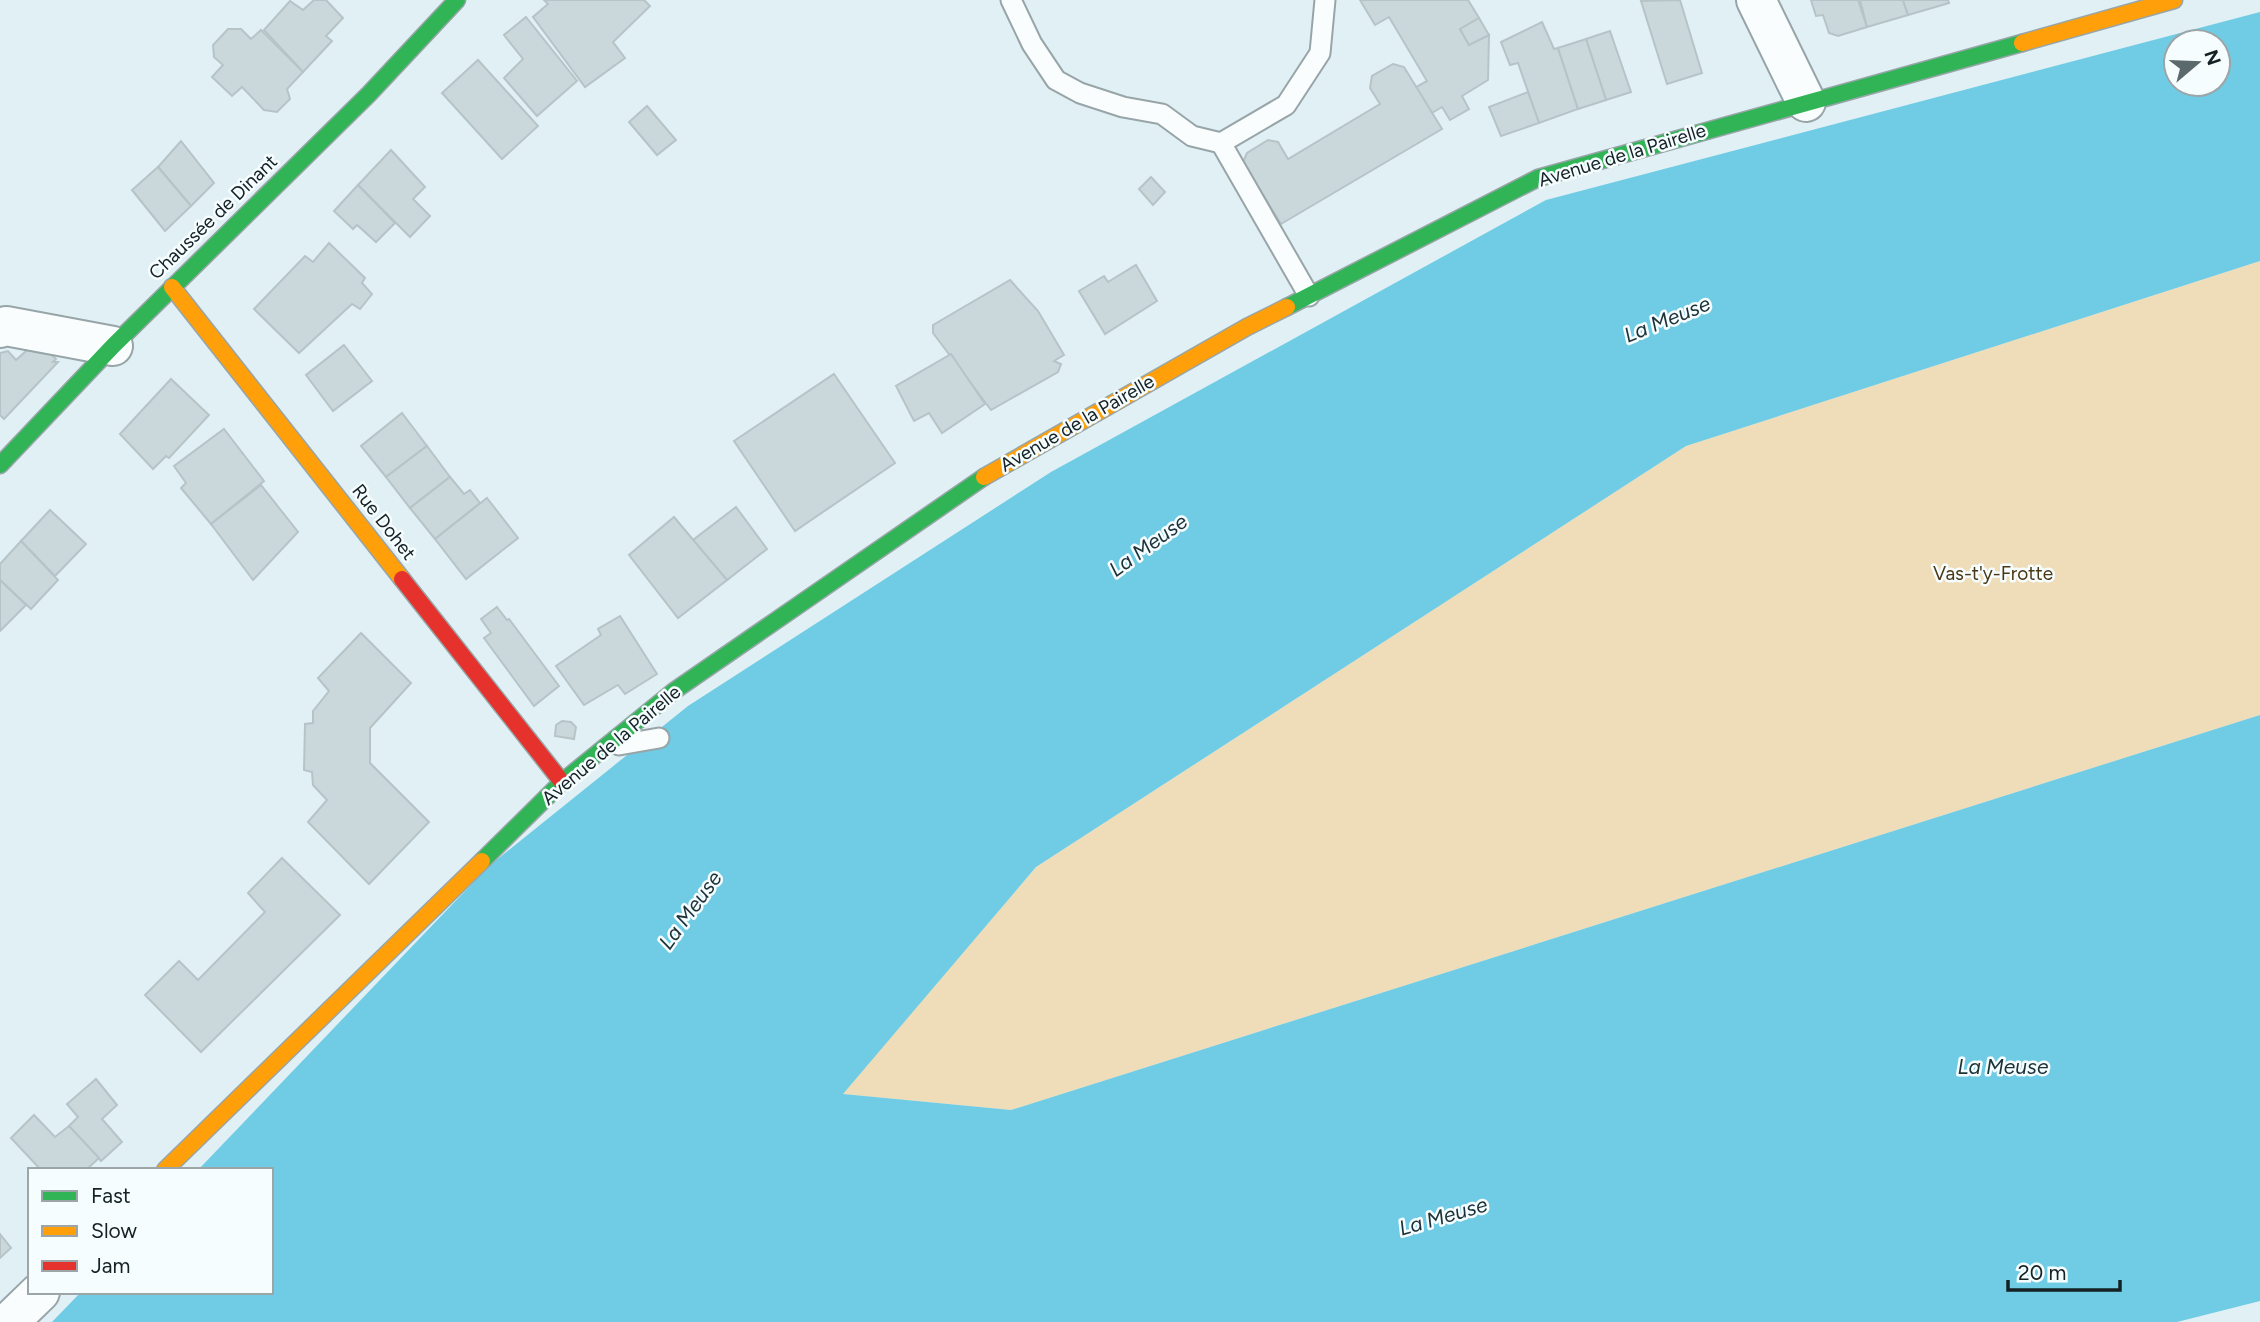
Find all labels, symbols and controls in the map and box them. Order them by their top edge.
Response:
north arrow [2162,28,2232,98]
text: N [2199,47,2226,68]
street label: Avenue de la Pairelle [1535,119,1709,191]
street label: Chaussée de Dinant [144,150,282,284]
water label: La Meuse [1620,290,1714,348]
street label: Avenue de la Pairelle [996,370,1158,476]
street label: Rue Dohet [347,480,421,564]
water label: La Meuse [1104,508,1192,582]
park label: Vas-t'y-Frotte [1933,562,2053,585]
street label: Avenue de la Pairelle [537,680,685,810]
water label: La Meuse [653,866,727,954]
water label: La Meuse [1958,1054,2049,1079]
legend [28,1168,273,1294]
text: Fast [91,1183,131,1208]
water label: La Meuse [1396,1191,1491,1241]
text: Slow [91,1218,137,1243]
scale bar [2008,1248,2120,1292]
text: Jam [91,1253,130,1278]
text: 20 m [2018,1260,2066,1285]

